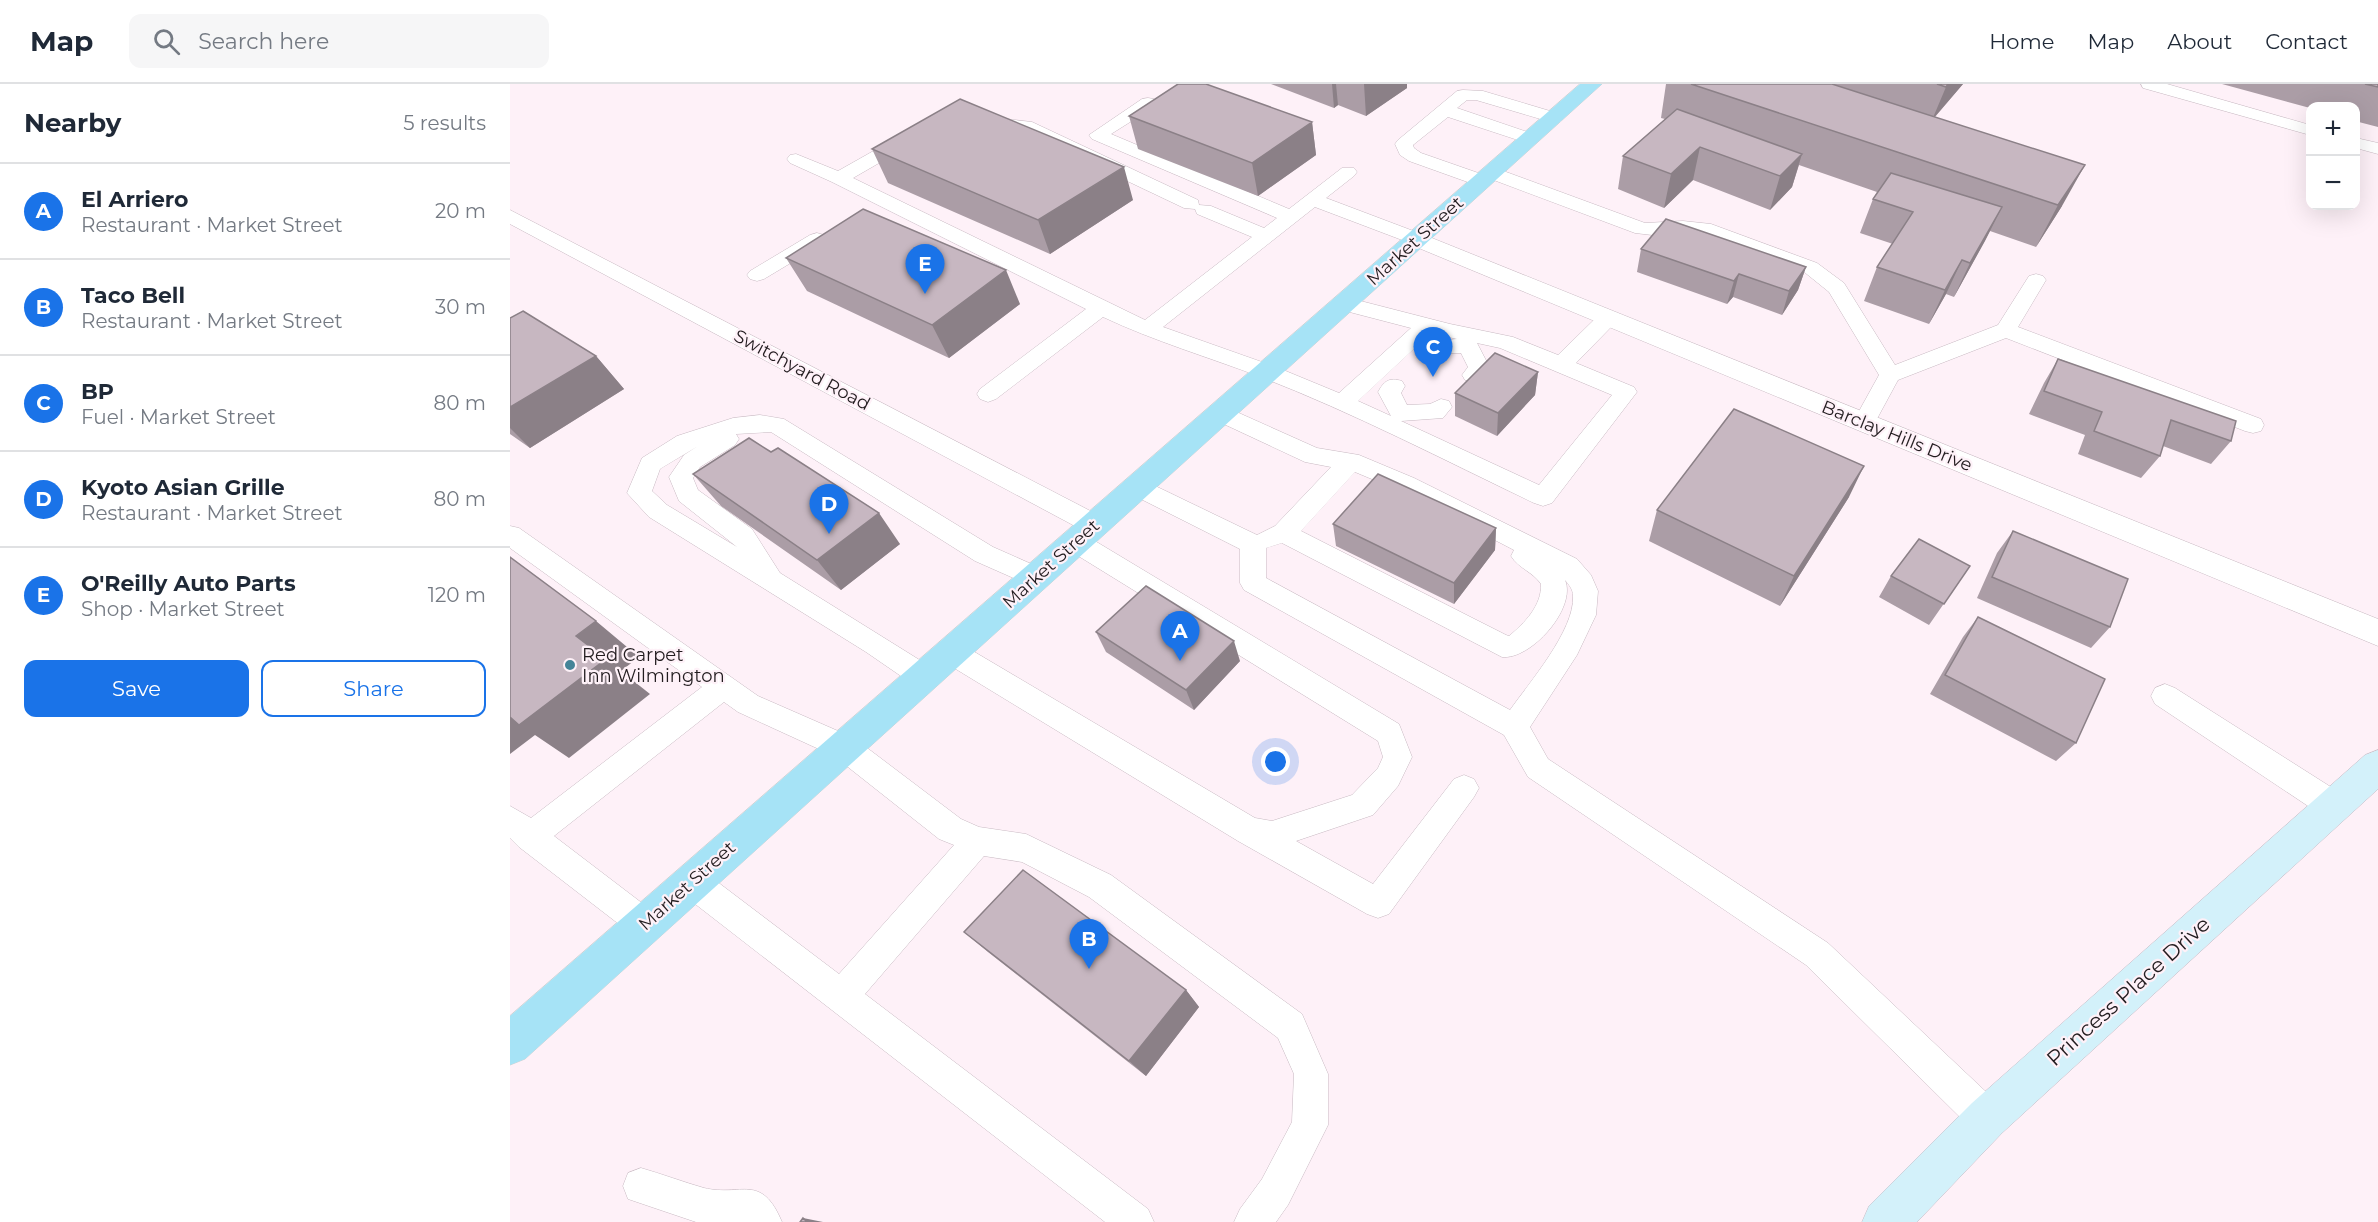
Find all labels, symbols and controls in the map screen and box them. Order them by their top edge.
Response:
search box [129,14,549,68]
text: Map [30,24,93,58]
icon: search [150,25,183,58]
text: Search here [198,28,329,55]
text: Home [1989,29,2054,54]
text: Map [2087,29,2134,54]
text: About [2167,29,2232,54]
text: Contact [2265,29,2348,54]
map controls [2306,102,2360,210]
button: + [2306,102,2360,156]
text: Nearby [24,107,121,139]
text: 5 results [403,111,486,135]
button: − [2306,156,2360,210]
text: El Arriero [81,186,188,213]
street label: Market Street [1362,192,1468,290]
text: A [36,199,51,223]
text: 20 m [435,199,486,223]
text: Restaurant · Market Street [81,213,343,237]
pin: E [906,244,944,294]
text: Taco Bell [81,282,185,309]
text: B [36,295,51,319]
text: 30 m [435,295,486,319]
text: Restaurant · Market Street [81,309,343,333]
street label: Switchyard Road [730,325,874,415]
pin: C [1414,328,1452,377]
text: BP [81,378,114,405]
text: C [36,391,51,415]
text: 80 m [434,391,486,415]
street label: Barclay Hills Drive [1818,396,1976,476]
text: Fuel · Market Street [81,405,276,429]
text: Kyoto Asian Grille [81,474,285,501]
pin: D [810,484,848,534]
text: D [35,487,52,511]
text: 80 m [434,487,486,511]
text: Restaurant · Market Street [81,501,343,525]
street label: Market Street [998,515,1104,613]
text: O'Reilly Auto Parts [81,570,296,597]
text: E [37,583,50,607]
text: 120 m [428,583,486,607]
text: Shop · Market Street [81,597,285,621]
pin: A [1160,612,1200,661]
place label: Red Carpet Inn Wilmington [582,644,725,687]
marker: Red Carpet Inn Wilmington [563,658,577,672]
button: Save [24,660,249,717]
button: Share [261,660,486,717]
your location [1261,747,1290,776]
street label: Market Street [634,837,740,935]
street label: Princess Place Drive [2041,911,2215,1071]
pin: B [1070,920,1108,969]

